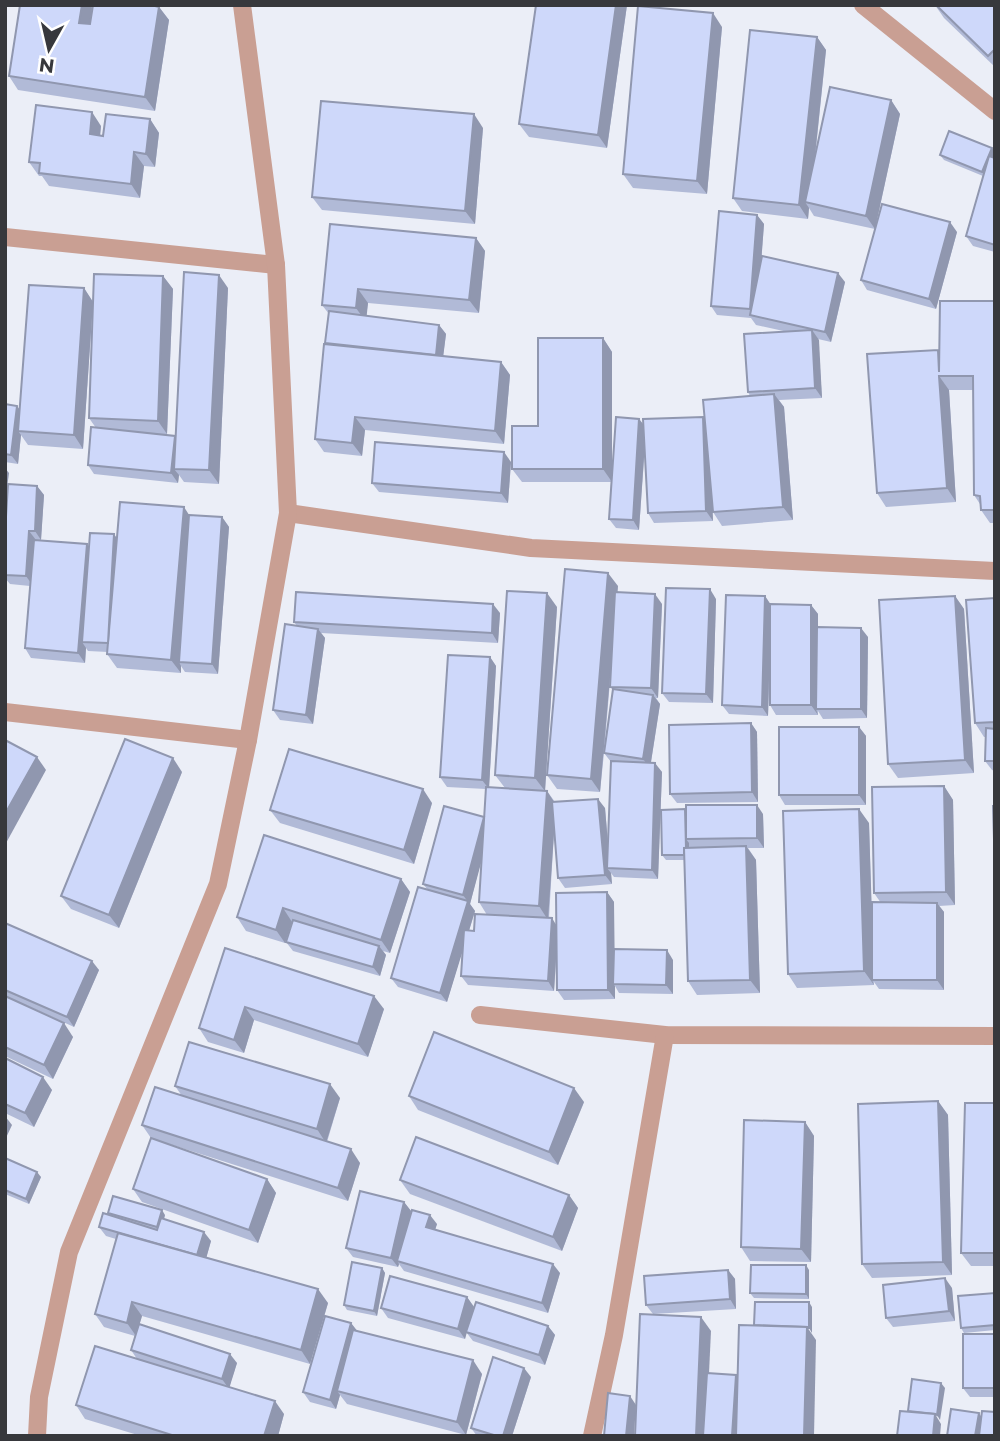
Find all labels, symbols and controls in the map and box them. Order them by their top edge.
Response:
north arrow [14,14,84,84]
text: N [37,53,56,78]

